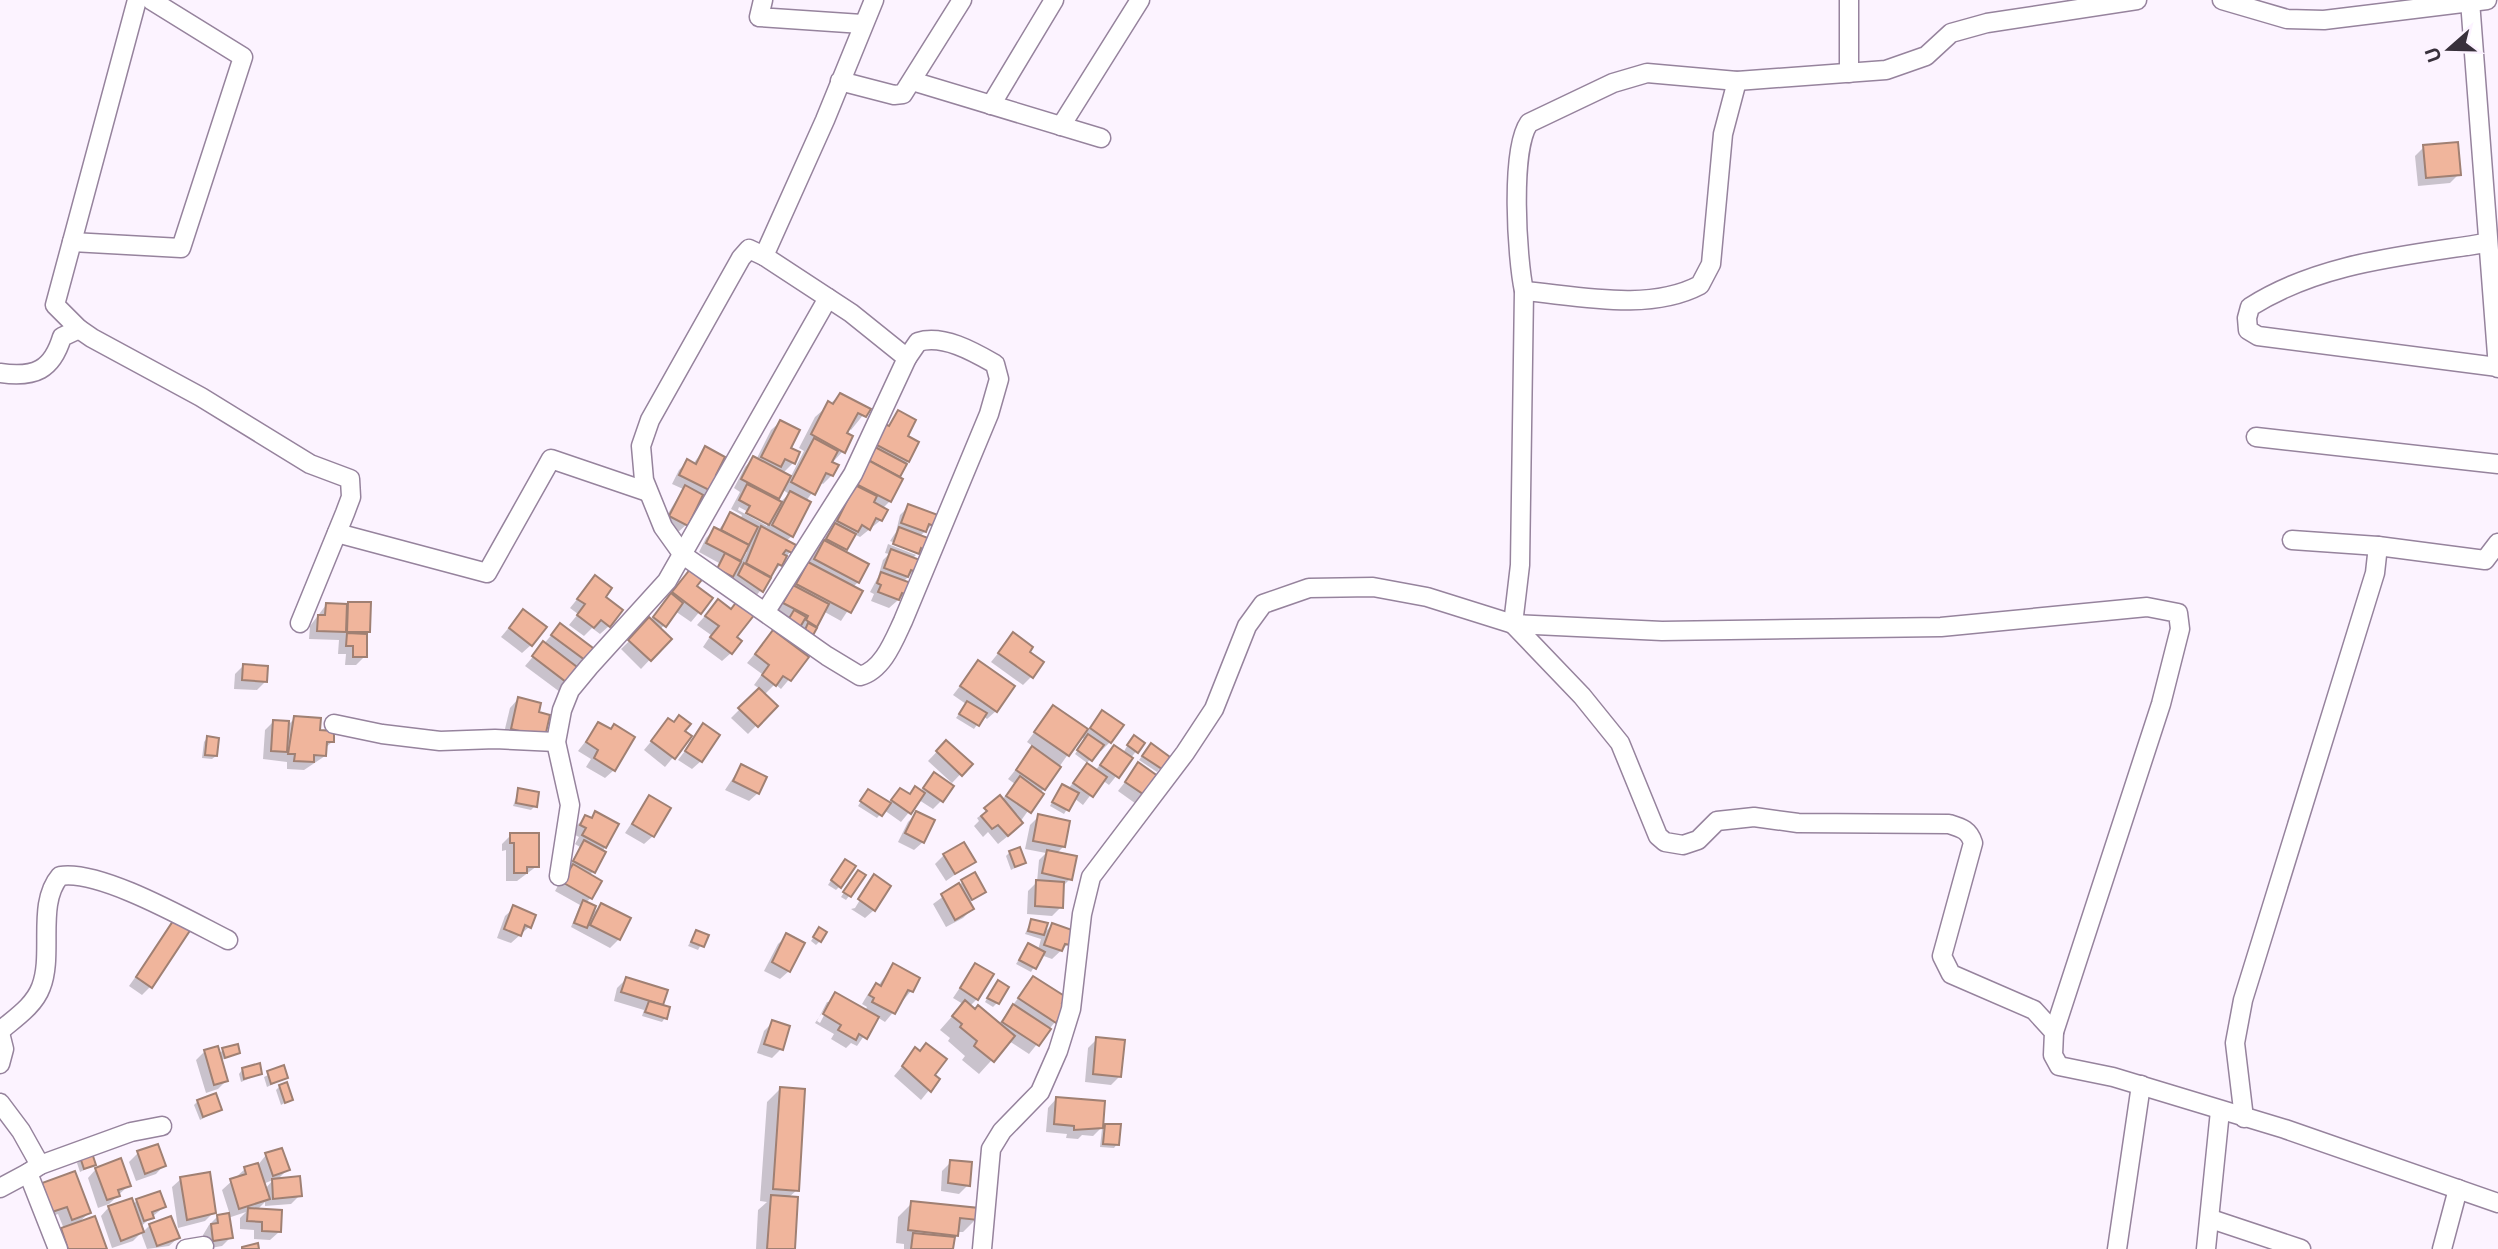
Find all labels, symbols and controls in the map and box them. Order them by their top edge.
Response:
north arrow [2414,14,2484,84]
text: U [2420,44,2447,65]

